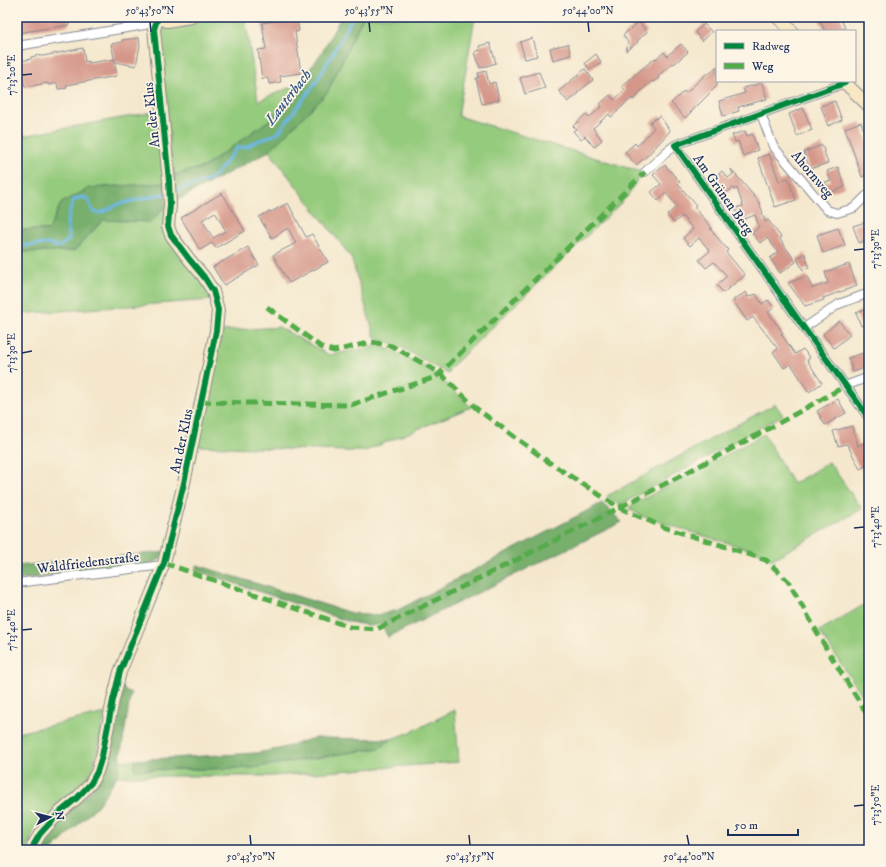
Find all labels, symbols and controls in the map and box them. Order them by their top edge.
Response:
text: 50°43'50"N [125,5,175,17]
text: 50°43'55"N [345,5,393,17]
text: 50°44'00"N [562,5,614,17]
legend [716,30,856,82]
text: Radweg [752,39,790,54]
text: 7°13'20"E [6,55,18,95]
text: Weg [751,59,773,74]
water label: Lauterbach [260,66,316,130]
street label: An der Klus [140,81,164,148]
street label: Ahornweg [787,147,838,202]
street label: Am Grünen Berg [689,151,758,238]
text: 7°13'30"E [870,229,882,269]
text: 7°13'30"E [6,333,18,373]
street label: An der Klus [166,407,198,475]
text: 7°13'40"E [870,506,882,548]
street label: Waldfriedenstraße [35,548,140,578]
text: 7°13'40"E [6,609,18,651]
text: 7°13'50"E [870,785,882,825]
north arrow [30,797,70,837]
text: N [51,811,66,821]
scale bar [728,811,798,837]
text: 50 m [734,818,758,833]
text: 50°43'50"N [226,851,276,863]
text: 50°43'55"N [446,851,494,863]
text: 50°44'00"N [663,851,715,863]

